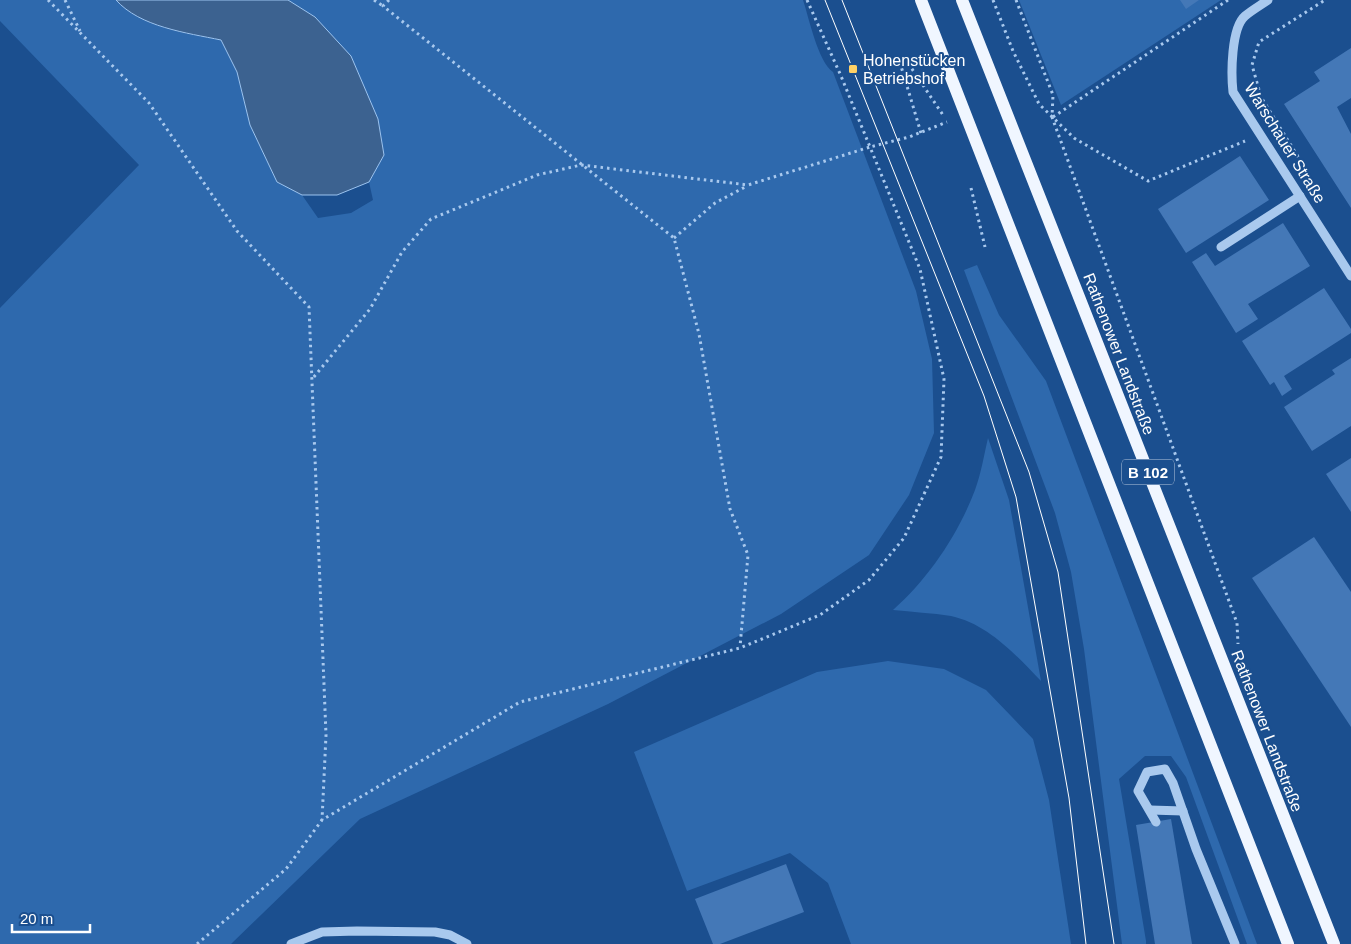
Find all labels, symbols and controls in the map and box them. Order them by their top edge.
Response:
place label: Hohenstücken Betriebshof [863,52,965,87]
marker: Hohenstücken Betriebshof [847,63,859,75]
street label: Warschauer Straße [1241,80,1329,206]
street label: Rathenower Landstraße [1080,271,1158,437]
road number: B 102 [1122,460,1174,484]
street label: Rathenower Landstraße [1228,648,1306,814]
scale bar [12,902,90,934]
text: 20 m [20,910,53,927]

